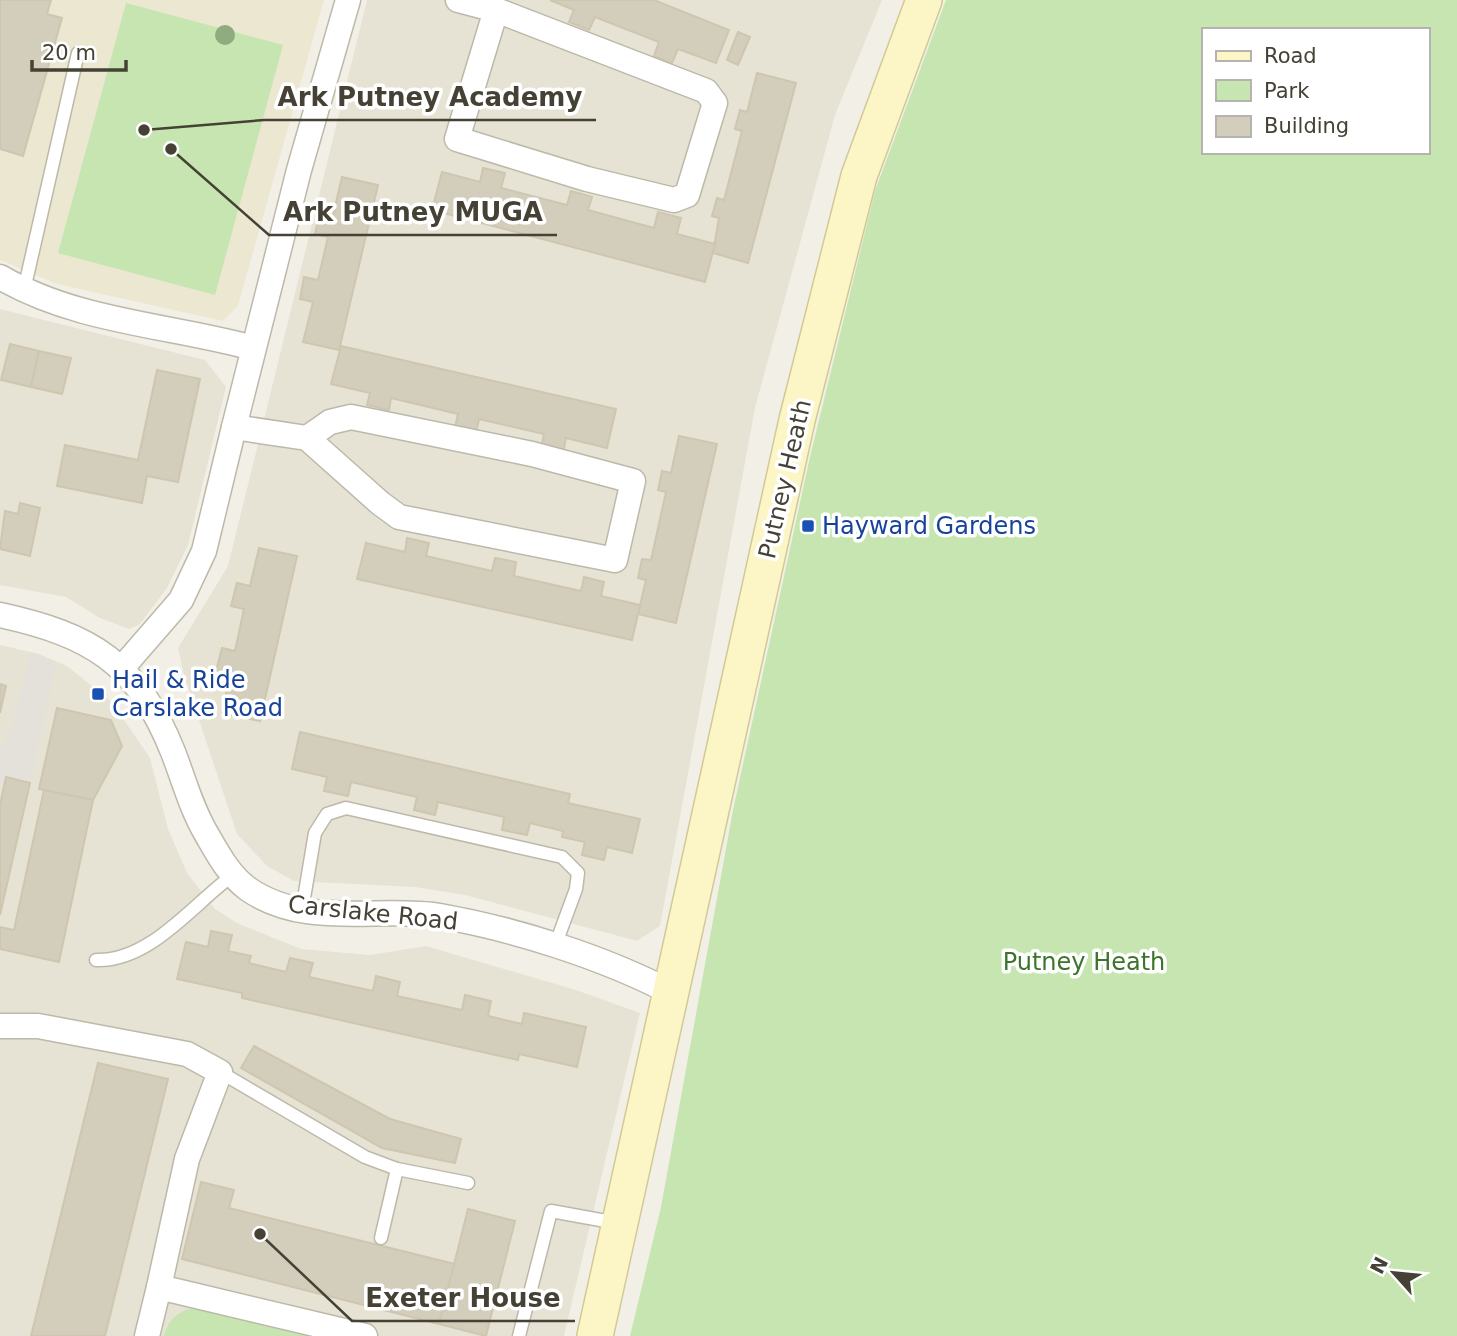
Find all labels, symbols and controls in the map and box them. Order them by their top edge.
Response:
scale bar [32,28,126,72]
legend [1202,28,1429,154]
text: 20 m [42,41,96,65]
text: Road [1264,44,1317,68]
callout: Ark Putney Academy [264,73,596,120]
text: Park [1264,79,1310,103]
text: Ark Putney Academy [278,82,582,112]
text: Building [1264,114,1349,138]
callout: Ark Putney MUGA [269,188,557,235]
text: Ark Putney MUGA [283,197,543,227]
street label: Putney Heath [753,397,817,561]
place label: Hayward Gardens [822,512,1036,540]
marker: Hayward Gardens [800,518,816,534]
place label: Hail & Ride Carslake Road [112,666,283,722]
marker: Hail & Ride Carslake Road [90,686,106,702]
street label: Carslake Road [287,890,459,936]
park label: Putney Heath [1003,948,1165,976]
north arrow [1359,1238,1429,1308]
text: N [1365,1253,1392,1277]
callout: Exeter House [352,1274,575,1321]
text: Exeter House [365,1283,561,1313]

